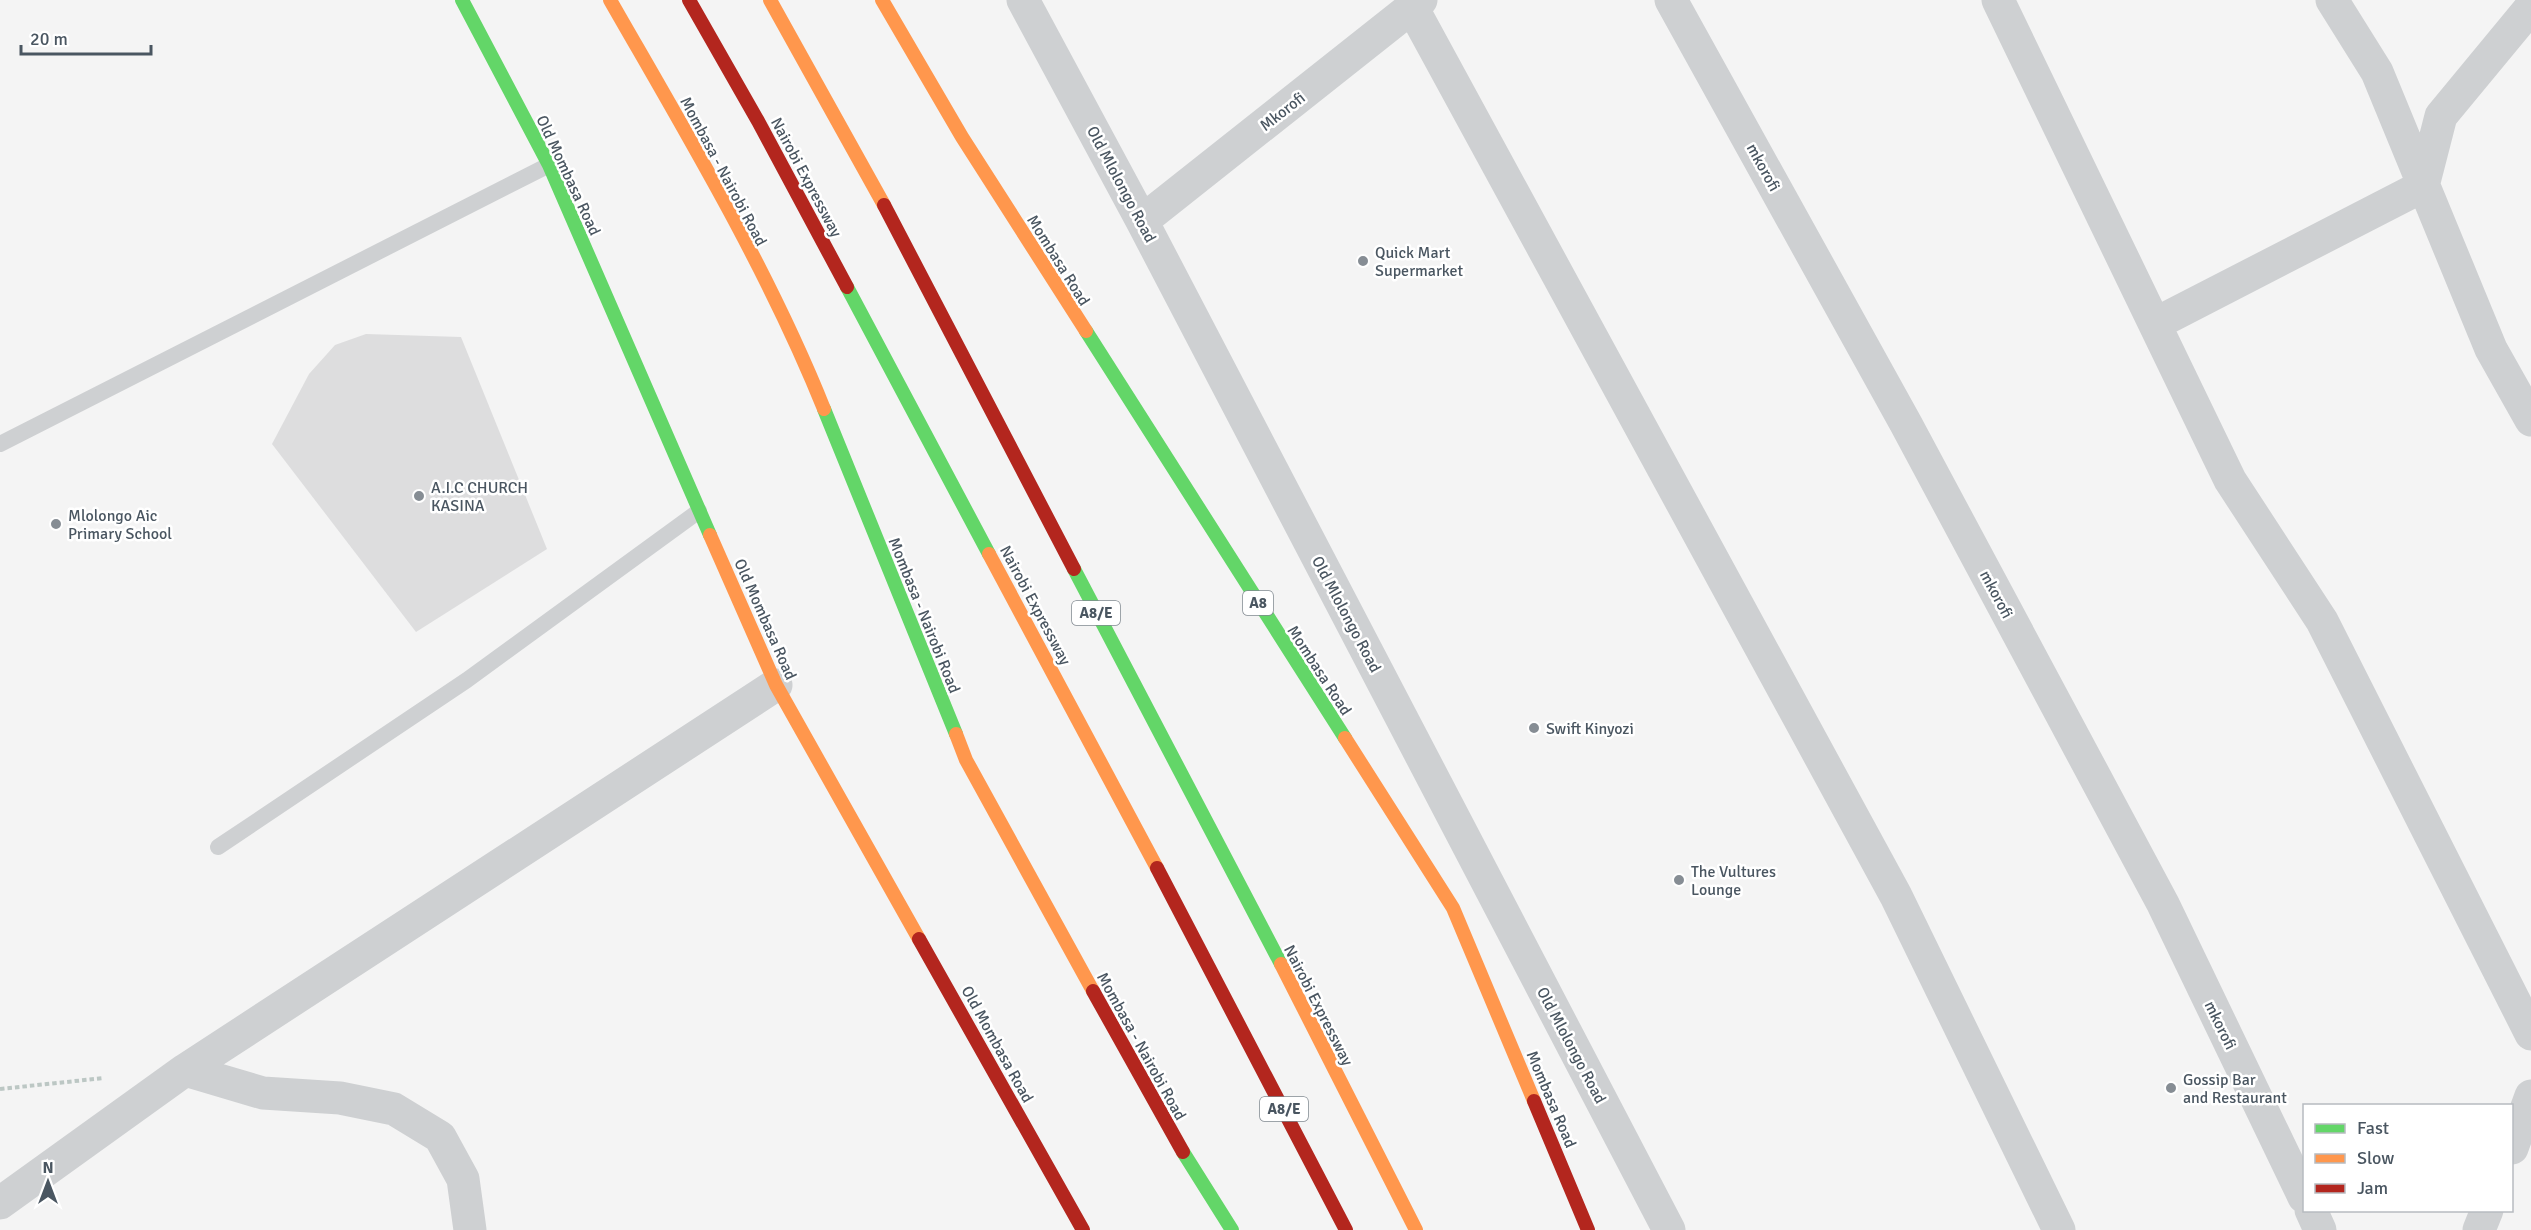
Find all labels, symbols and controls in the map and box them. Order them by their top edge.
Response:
scale bar [21,18,152,56]
text: 20 m [30,28,68,50]
street label: Mkorofi [1256,88,1309,136]
street label: Mombasa - Nairobi Road [675,93,771,249]
street label: Old Mombasa Road [531,112,605,239]
street label: Nairobi Expressway [766,114,846,241]
street label: Old Mlolongo Road [1082,123,1160,246]
street label: mkorofi [1742,140,1784,195]
street label: Mombasa Road [1022,211,1094,310]
place label: Quick Mart Supermarket [1375,243,1463,281]
marker: Quick Mart Supermarket [1356,254,1370,268]
place label: A.I.C CHURCH KASINA [431,478,528,516]
marker: A.I.C CHURCH KASINA [412,489,426,503]
place label: Mlolongo Aic Primary School [68,506,172,544]
marker: Mlolongo Aic Primary School [49,517,63,531]
street label: Mombasa - Nairobi Road [884,535,964,696]
street label: Nairobi Expressway [995,542,1075,669]
street label: Old Mlolongo Road [1307,553,1385,676]
street label: Old Mombasa Road [729,556,801,683]
street label: mkorofi [1975,567,2017,622]
road number: A8 [1243,591,1273,615]
road number: A8/E [1072,601,1120,625]
street label: Mombasa Road [1283,622,1356,719]
place label: Swift Kinyozi [1546,719,1634,739]
marker: Swift Kinyozi [1527,721,1541,735]
place label: The Vultures Lounge [1691,862,1776,900]
marker: The Vultures Lounge [1672,873,1686,887]
street label: Nairobi Expressway [1279,942,1357,1070]
street label: Mombasa - Nairobi Road [1092,969,1190,1124]
street label: Old Mombasa Road [957,983,1038,1106]
street label: Old Mlolongo Road [1532,984,1610,1107]
street label: mkorofi [2200,998,2240,1053]
street label: Mombasa Road [1522,1048,1580,1151]
place label: Gossip Bar and Restaurant [2183,1070,2287,1108]
marker: Gossip Bar and Restaurant [2164,1081,2178,1095]
road number: A8/E [1260,1097,1308,1121]
legend [2303,1104,2513,1212]
text: Fast [2357,1117,2389,1139]
text: Slow [2357,1147,2394,1169]
north arrow [18,1152,78,1212]
text: N [42,1158,54,1178]
text: Jam [2357,1177,2388,1199]

